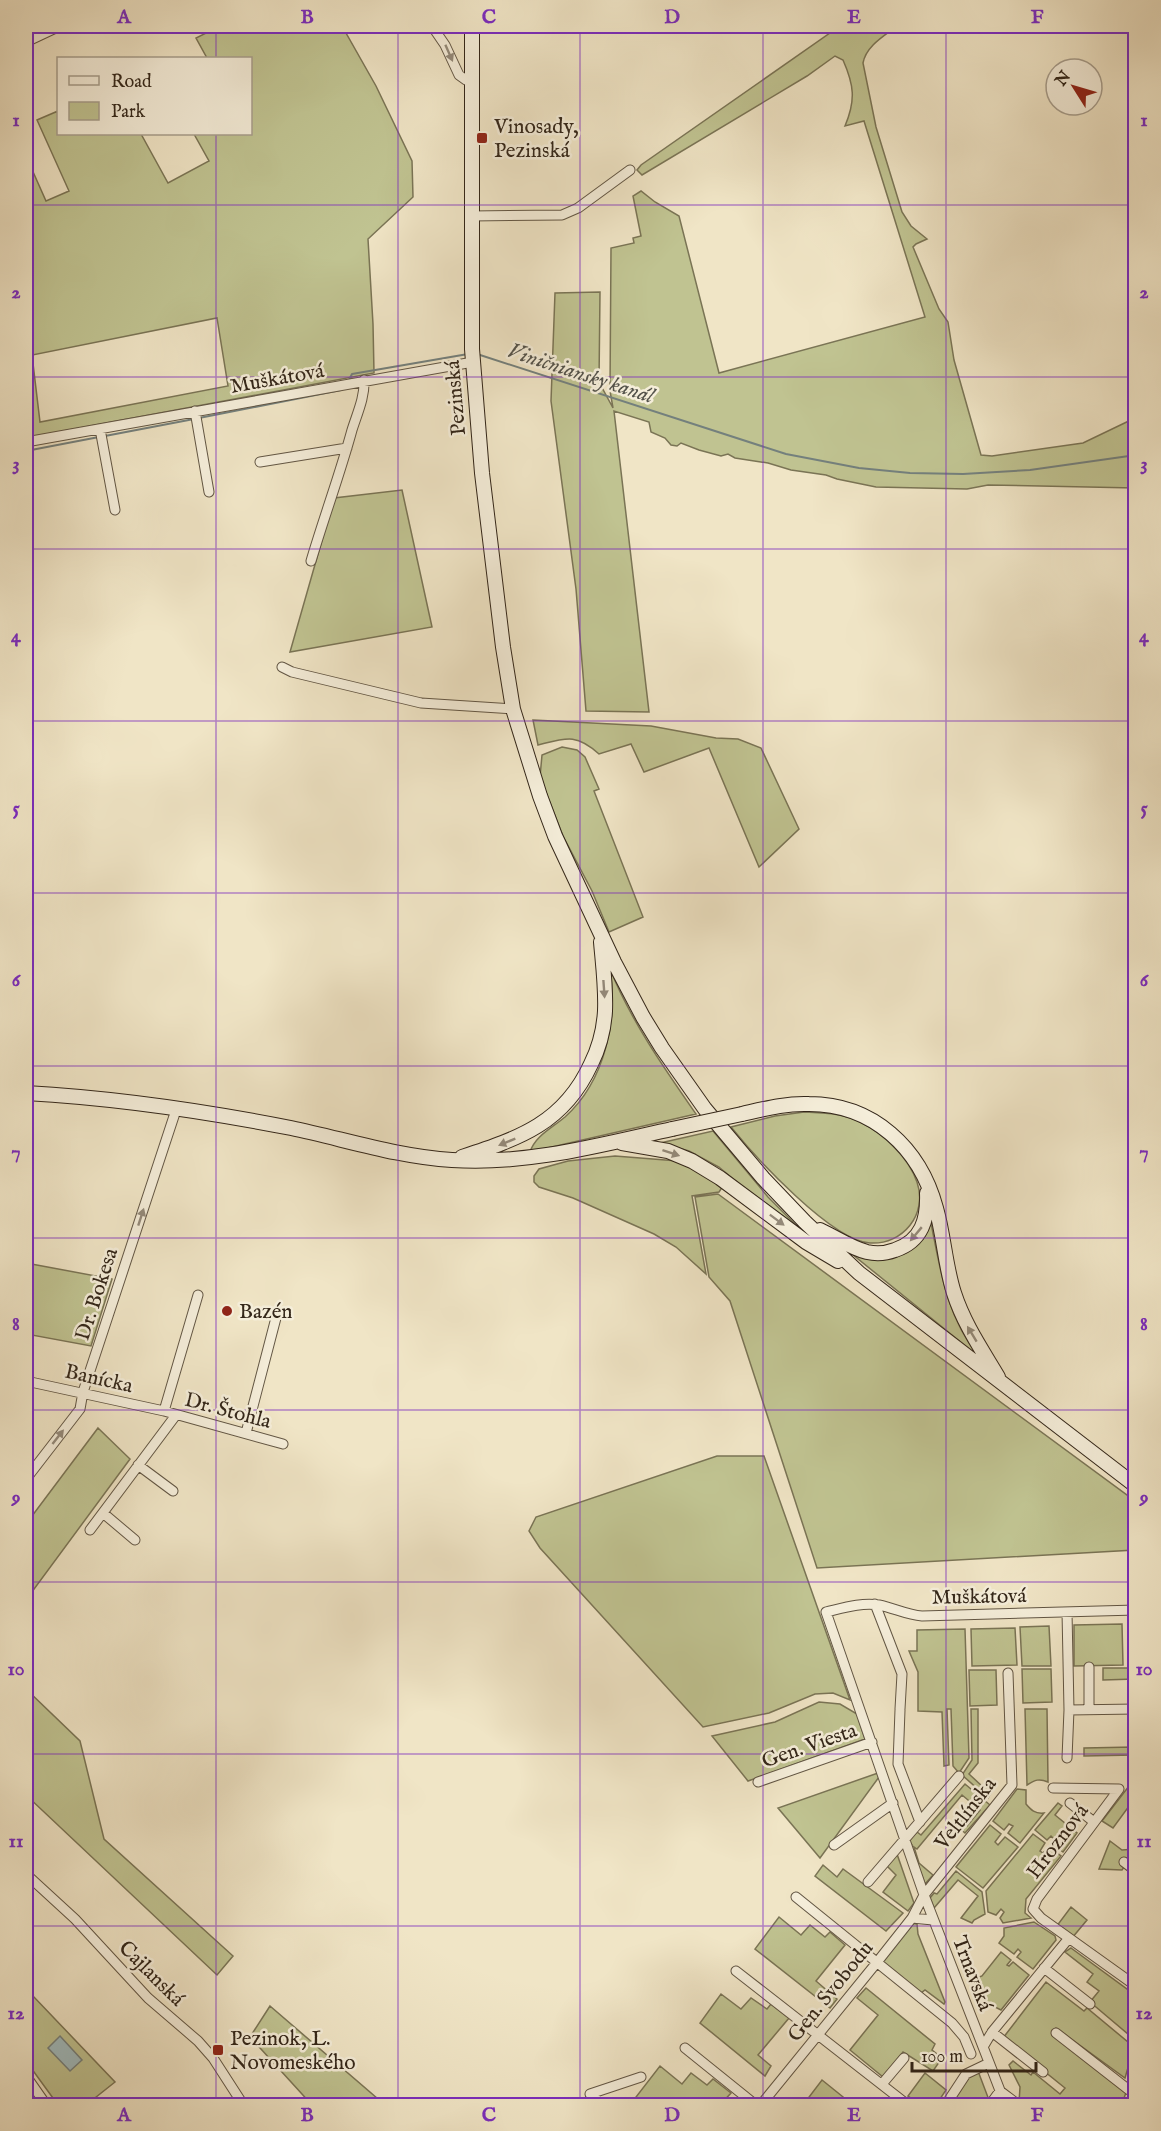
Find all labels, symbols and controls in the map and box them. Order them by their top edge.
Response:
text: A [116,5,132,30]
text: B [300,5,314,30]
text: C [482,5,496,30]
text: D [664,5,680,30]
text: E [847,5,861,30]
text: F [1031,5,1044,30]
one-way arrow [444,45,453,62]
legend [57,57,252,135]
north arrow [1044,57,1104,117]
text: N [1051,68,1076,92]
text: Road [111,71,152,94]
text: Park [111,101,146,124]
text: 1 [12,108,20,133]
text: 1 [1140,108,1148,133]
place label: Vinosady, Pezinská [493,114,579,165]
marker: Vinosady, Pezinská [475,131,489,145]
text: 2 [11,280,21,305]
text: 2 [1139,280,1149,305]
water label: Viničniansky kanál [504,337,659,411]
street label: Muškátová [228,358,327,401]
street label: Pezinská [440,358,473,437]
text: 3 [12,452,20,477]
text: 3 [1140,452,1148,477]
text: 4 [11,624,22,649]
text: 4 [1139,624,1150,649]
text: 5 [12,796,20,821]
text: 5 [1140,796,1148,821]
text: 6 [12,968,22,993]
text: 6 [1140,968,1150,993]
one-way arrow [600,980,609,999]
one-way arrow [498,1137,516,1147]
text: 7 [11,1140,21,1165]
text: 7 [1139,1140,1149,1165]
one-way arrow [662,1149,680,1158]
one-way arrow [136,1208,146,1226]
one-way arrow [769,1214,784,1226]
one-way arrow [910,1226,923,1242]
street label: Dr. Bokesa [70,1244,125,1344]
place label: Bazén [239,1299,293,1326]
marker: Bazén [220,1304,234,1318]
text: 8 [12,1312,20,1337]
text: 8 [1140,1312,1148,1337]
one-way arrow [967,1326,978,1342]
street label: Banícka [62,1359,136,1401]
street label: Dr. Štohla [181,1386,275,1436]
one-way arrow [52,1429,64,1445]
text: 9 [11,1485,21,1510]
text: 9 [1139,1485,1149,1510]
street label: Muškátová [931,1583,1028,1612]
text: 10 [7,1657,25,1682]
text: 10 [1135,1657,1153,1682]
street label: Gen. Viesta [758,1717,862,1775]
street label: Veltlínska [929,1771,1004,1857]
street label: Hroznová [1021,1798,1096,1885]
text: 11 [9,1829,23,1854]
text: 11 [1137,1829,1151,1854]
street label: Trnavská [945,1932,999,2016]
street label: Cajlanská [112,1935,190,2014]
street label: Gen. Svobodu [782,1936,880,2048]
text: 12 [8,2001,25,2026]
text: 12 [1136,2001,1153,2026]
place label: Pezinok, L. Novomeského [230,2026,355,2077]
scale bar [912,2035,1036,2073]
marker: Pezinok, L. Novomeského [211,2043,225,2057]
text: 100 m [921,2046,963,2069]
text: A [116,2103,132,2128]
text: B [300,2103,314,2128]
text: C [482,2103,496,2128]
text: D [664,2103,680,2128]
text: E [847,2103,861,2128]
text: F [1031,2103,1044,2128]

